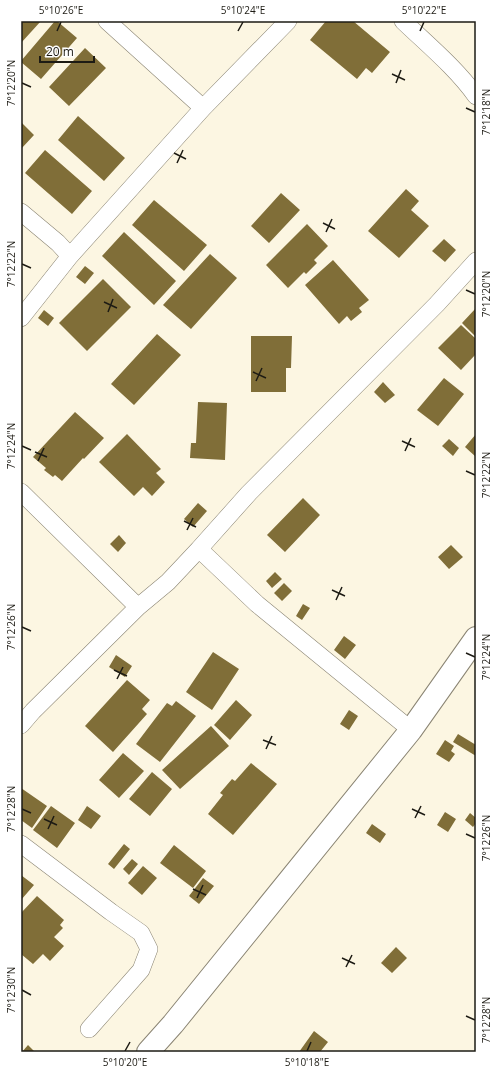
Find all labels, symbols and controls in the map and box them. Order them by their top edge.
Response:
text: 5°10'26"E [39,3,83,17]
text: 5°10'24"E [221,3,265,17]
text: 5°10'22"E [402,3,446,17]
scale bar [40,38,94,64]
text: 20 m [46,43,74,60]
text: 7°12'20"N [4,60,18,106]
text: 7°12'18"N [479,89,493,135]
text: 7°12'22"N [4,241,18,287]
text: 7°12'20"N [479,271,493,317]
text: 7°12'24"N [4,423,18,469]
text: 7°12'22"N [479,452,493,498]
text: 7°12'26"N [4,604,18,650]
text: 7°12'24"N [479,634,493,680]
text: 7°12'28"N [4,786,18,832]
text: 7°12'26"N [479,815,493,861]
text: 7°12'30"N [4,967,18,1013]
text: 7°12'28"N [479,997,493,1043]
text: 5°10'20"E [103,1055,147,1069]
text: 5°10'18"E [285,1055,329,1069]

